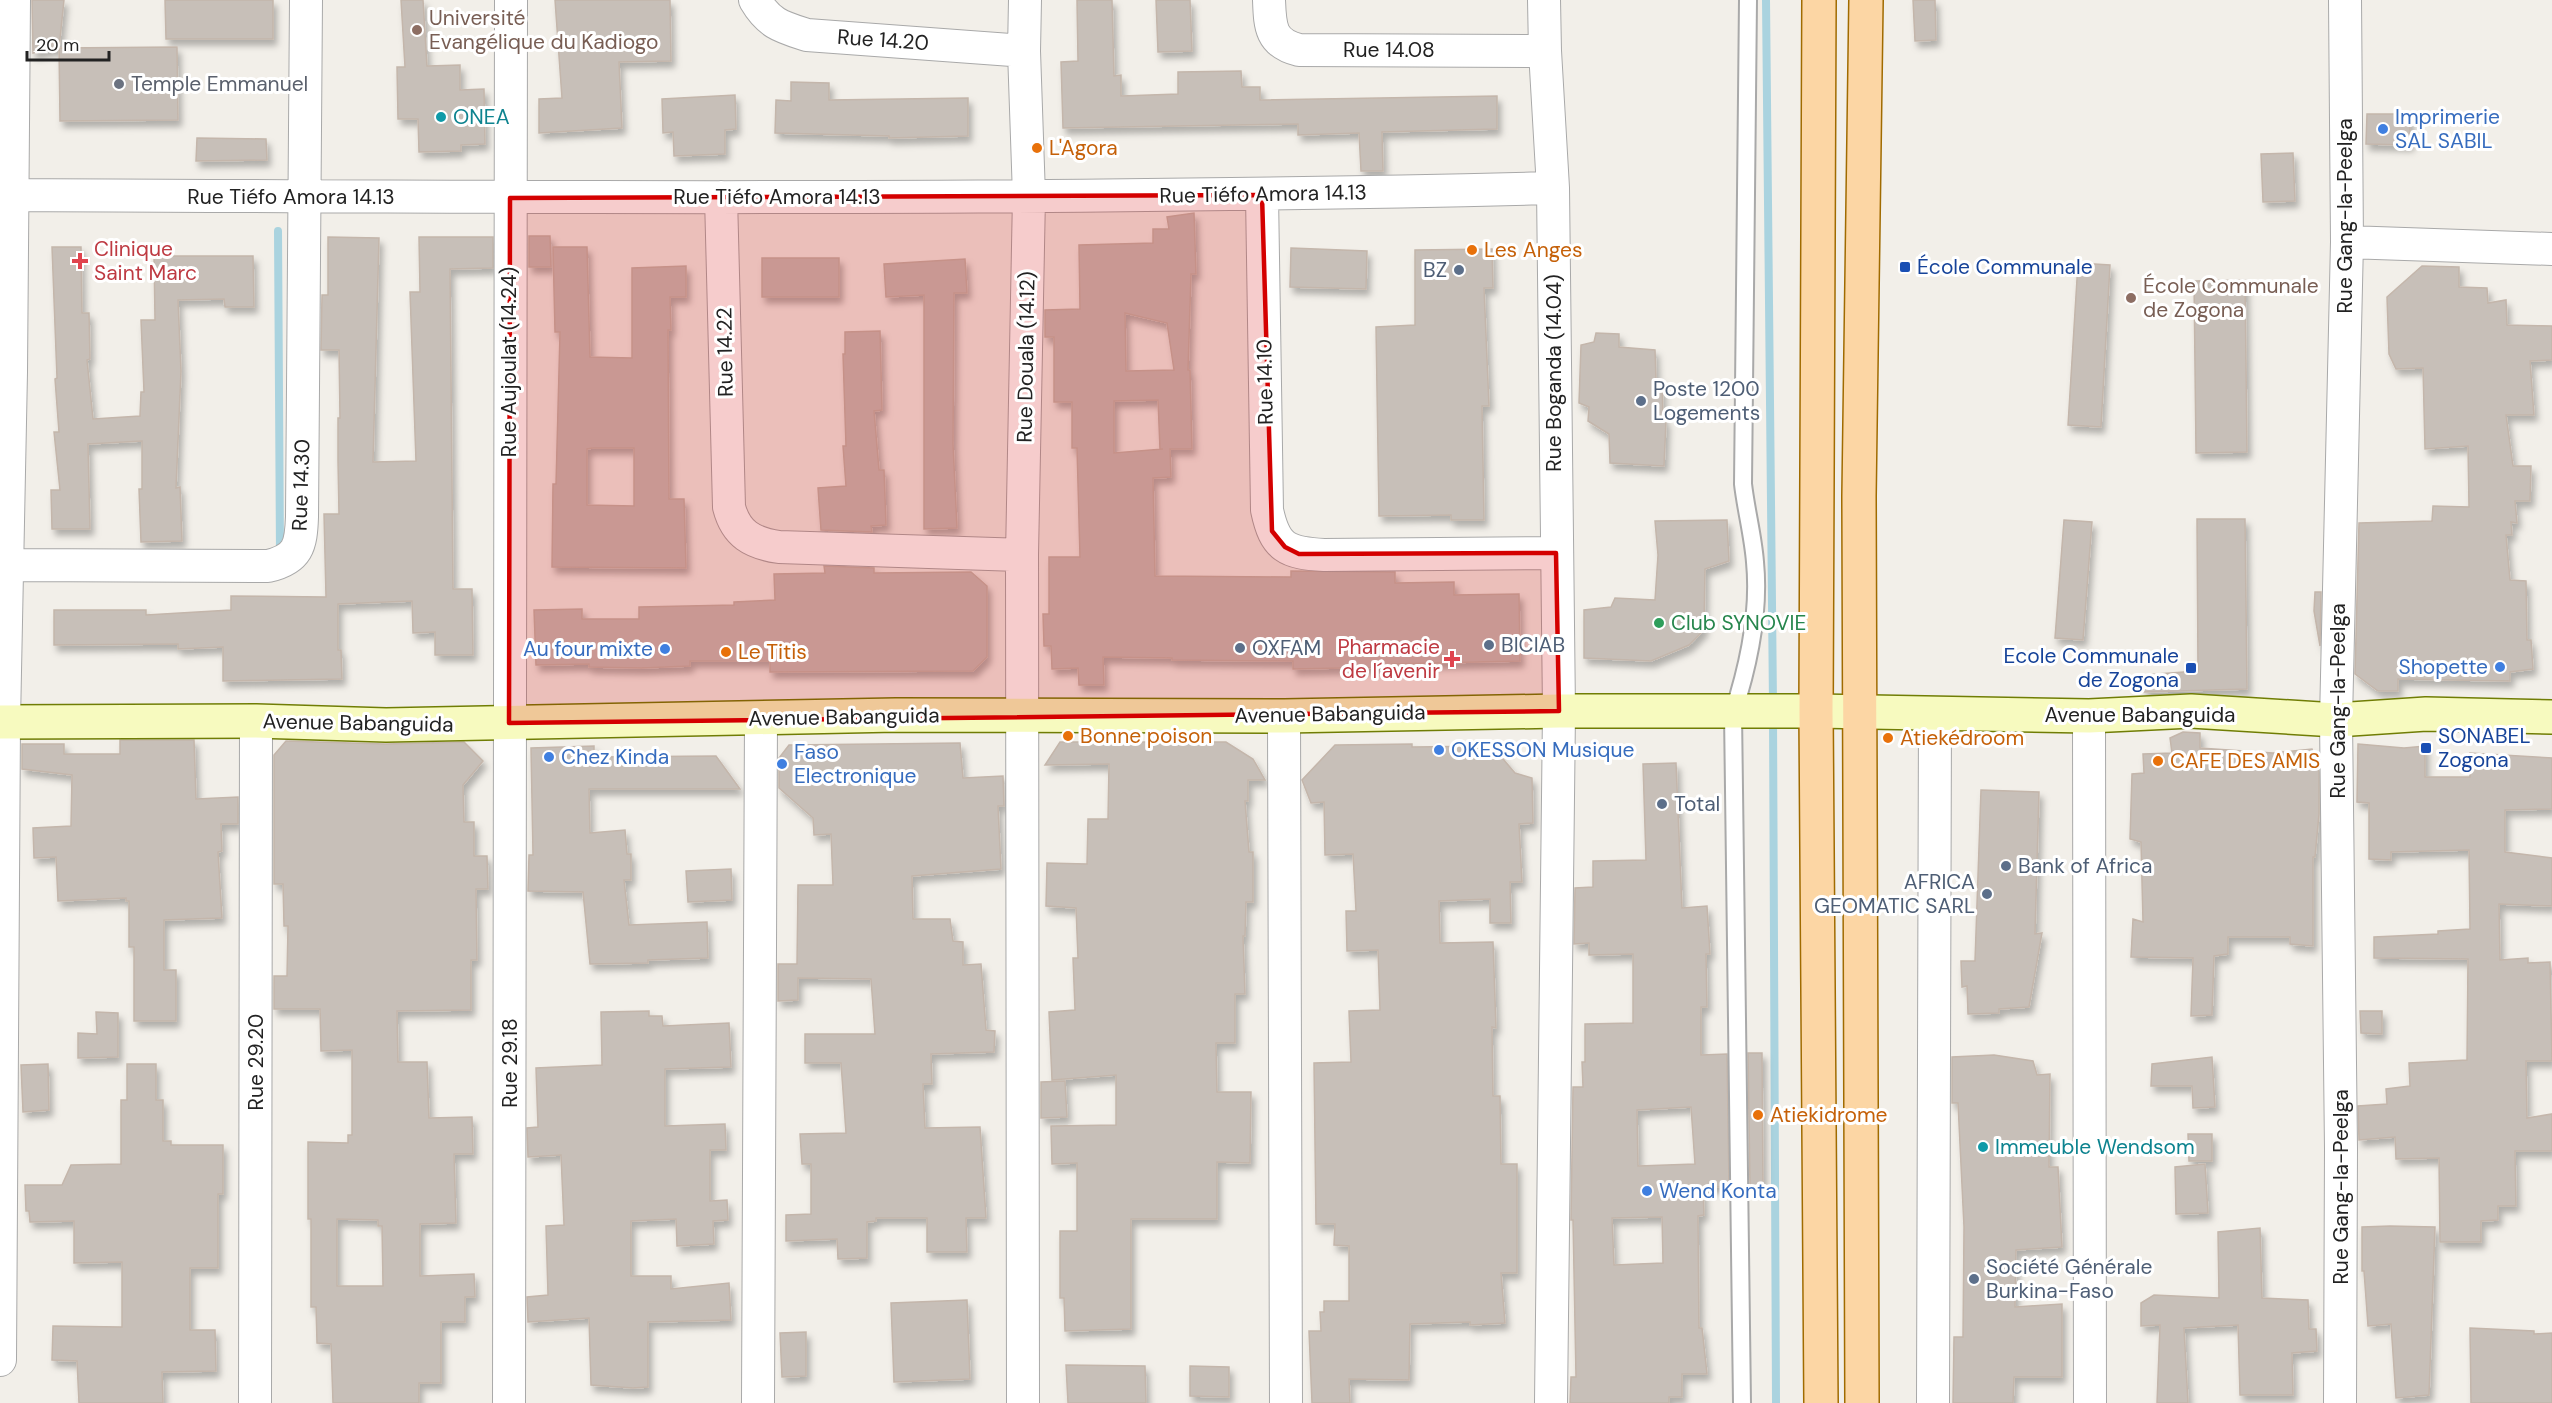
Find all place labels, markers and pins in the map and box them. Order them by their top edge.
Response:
place label: Université Evangélique du Kadiogo [429,4,659,56]
marker: Université Evangélique du Kadiogo [410,23,424,37]
place label: Temple Emmanuel [131,70,308,98]
marker: Temple Emmanuel [112,77,126,91]
place label: ONEA [453,103,510,131]
place label: Imprimerie SAL SABIL [2395,103,2500,155]
marker: ONEA [434,110,448,124]
marker: Imprimerie SAL SABIL [2376,122,2390,136]
place label: L'Agora [1049,134,1118,162]
marker: L'Agora [1030,141,1044,155]
place label: Clinique Saint Marc [94,235,197,287]
place label: Les Anges [1484,236,1582,264]
marker: Les Anges [1465,243,1479,257]
marker: Clinique Saint Marc [71,252,89,270]
place label: École Communale [1917,253,2093,281]
place label: BZ [1423,256,1447,284]
marker: École Communale [1898,260,1912,274]
marker: BZ [1452,263,1466,277]
place label: École Communale de Zogona [2143,272,2319,324]
marker: École Communale de Zogona [2124,291,2138,305]
place label: Poste 1200 Logements [1653,375,1760,427]
marker: Poste 1200 Logements [1634,394,1648,408]
place label: Club SYNOVIE [1671,609,1806,637]
marker: Club SYNOVIE [1652,616,1666,630]
place label: BICIAB [1501,631,1565,659]
place label: Pharmacie de l´avenir [1337,633,1440,685]
place label: OXFAM [1252,634,1321,662]
place label: Au four mixte [523,635,653,663]
place label: Le Titis [738,638,807,666]
marker: BICIAB [1482,638,1496,652]
marker: OXFAM [1233,641,1247,655]
marker: Au four mixte [658,642,672,656]
place label: Ecole Communale de Zogona [2003,642,2179,694]
marker: Le Titis [719,645,733,659]
marker: Pharmacie de l´avenir [1445,652,1459,666]
place label: Shopette [2398,653,2488,681]
marker: Shopette [2493,660,2507,674]
marker: Ecole Communale de Zogona [2184,661,2198,675]
place label: Bonne poison [1080,722,1212,750]
place label: SONABEL Zogona [2438,722,2530,774]
place label: Atiekédroom [1900,724,2024,752]
marker: Bonne poison [1061,729,1075,743]
marker: Atiekédroom [1881,731,1895,745]
place label: OKESSON Musique [1451,736,1635,764]
place label: Faso Electronique [794,738,917,790]
marker: SONABEL Zogona [2419,741,2433,755]
place label: Chez Kinda [561,743,669,771]
marker: OKESSON Musique [1432,743,1446,757]
place label: CAFE DES AMIS [2170,747,2320,775]
marker: Chez Kinda [542,750,556,764]
marker: CAFE DES AMIS [2151,754,2165,768]
marker: Faso Electronique [775,757,789,771]
place label: Total [1674,790,1720,818]
marker: Total [1655,797,1669,811]
place label: Bank of Africa [2018,852,2152,880]
marker: Bank of Africa [1999,859,2013,873]
place label: AFRICA GEOMATIC SARL [1814,868,1975,920]
marker: AFRICA GEOMATIC SARL [1980,887,1994,901]
place label: Atiekidrome [1770,1101,1888,1129]
marker: Atiekidrome [1751,1108,1765,1122]
place label: Immeuble Wendsom [1995,1133,2195,1161]
marker: Immeuble Wendsom [1976,1140,1990,1154]
place label: Wend Konta [1659,1177,1777,1205]
marker: Wend Konta [1640,1184,1654,1198]
place label: Société Générale Burkina-Faso [1986,1253,2152,1305]
marker: Société Générale Burkina-Faso [1967,1272,1981,1286]

